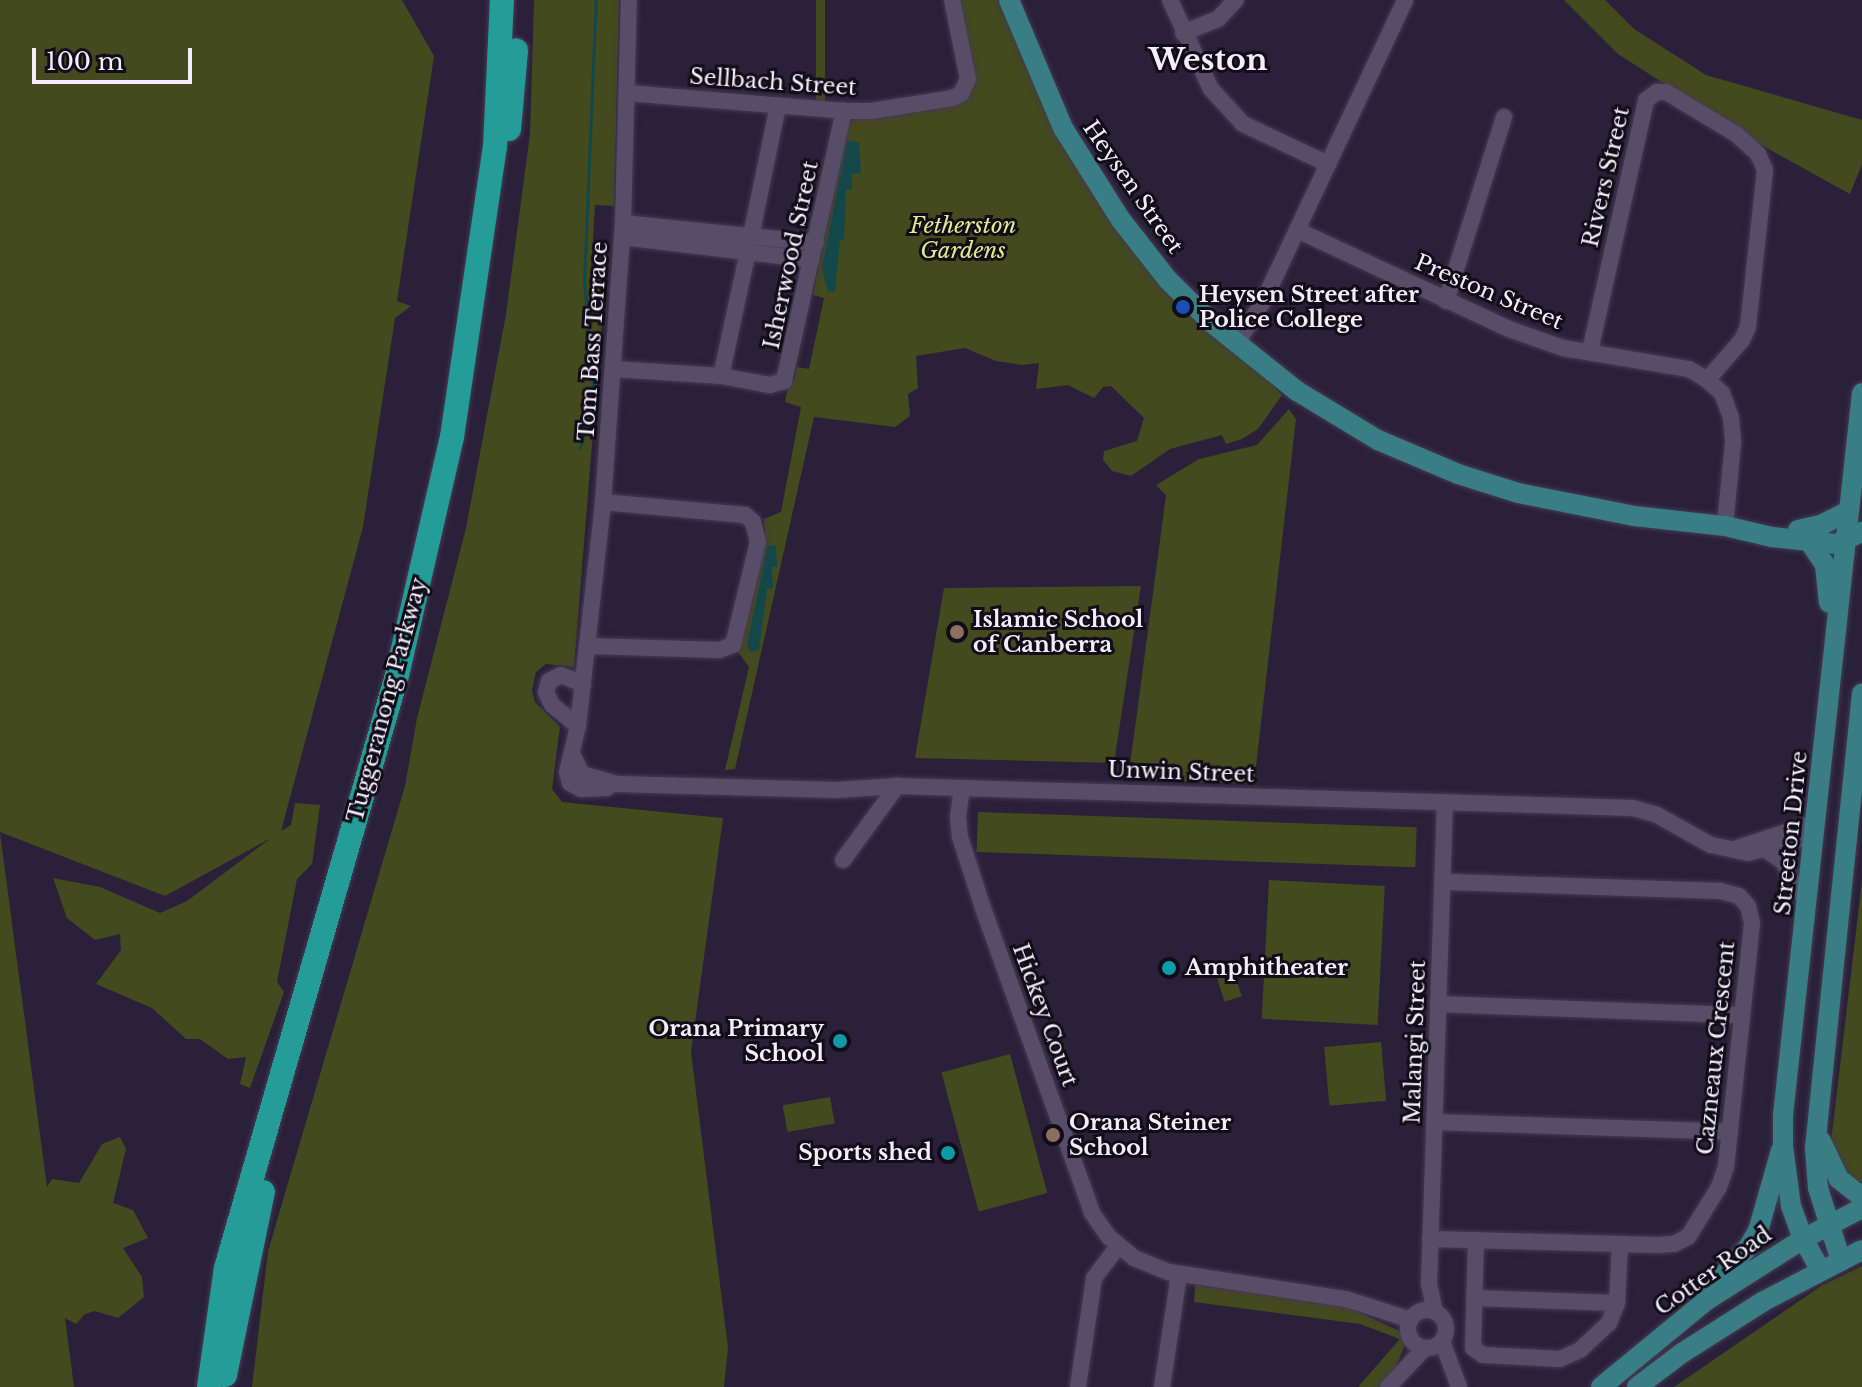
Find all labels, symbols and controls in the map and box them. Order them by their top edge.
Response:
scale bar [36,32,196,82]
district label: Weston [1148,42,1268,78]
text: 100 m [46,47,124,76]
street label: Sellbach Street [689,63,857,101]
street label: Rivers Street [1577,104,1635,250]
street label: Heysen Street [1077,115,1189,259]
street label: Isherwood Street [758,158,824,352]
park label: Fetherston Gardens [910,212,1016,264]
street label: Tom Bass Terrace [573,240,613,442]
street label: Preston Street [1411,249,1567,335]
place label: Heysen Street after Police College [1199,281,1419,332]
marker: Heysen Street after Police College [1174,298,1192,316]
street label: Tuggeranong Parkway [342,575,432,825]
place label: Islamic School of Canberra [973,606,1143,658]
marker: Islamic School of Canberra [948,623,966,641]
street label: Streeton Drive [1769,750,1813,916]
street label: Unwin Street [1107,756,1255,788]
street label: Hickey Court [1007,940,1083,1090]
street label: Cazneaux Crescent [1692,940,1740,1156]
place label: Amphitheater [1185,955,1348,981]
marker: Amphitheater [1160,959,1178,977]
street label: Malangi Street [1399,960,1431,1124]
place label: Orana Primary School [648,1015,824,1066]
marker: Orana Primary School [831,1032,849,1050]
place label: Orana Steiner School [1069,1109,1231,1160]
marker: Orana Steiner School [1044,1126,1062,1144]
place label: Sports shed [798,1140,932,1166]
marker: Sports shed [939,1144,957,1162]
street label: Cotter Road [1649,1221,1777,1321]

